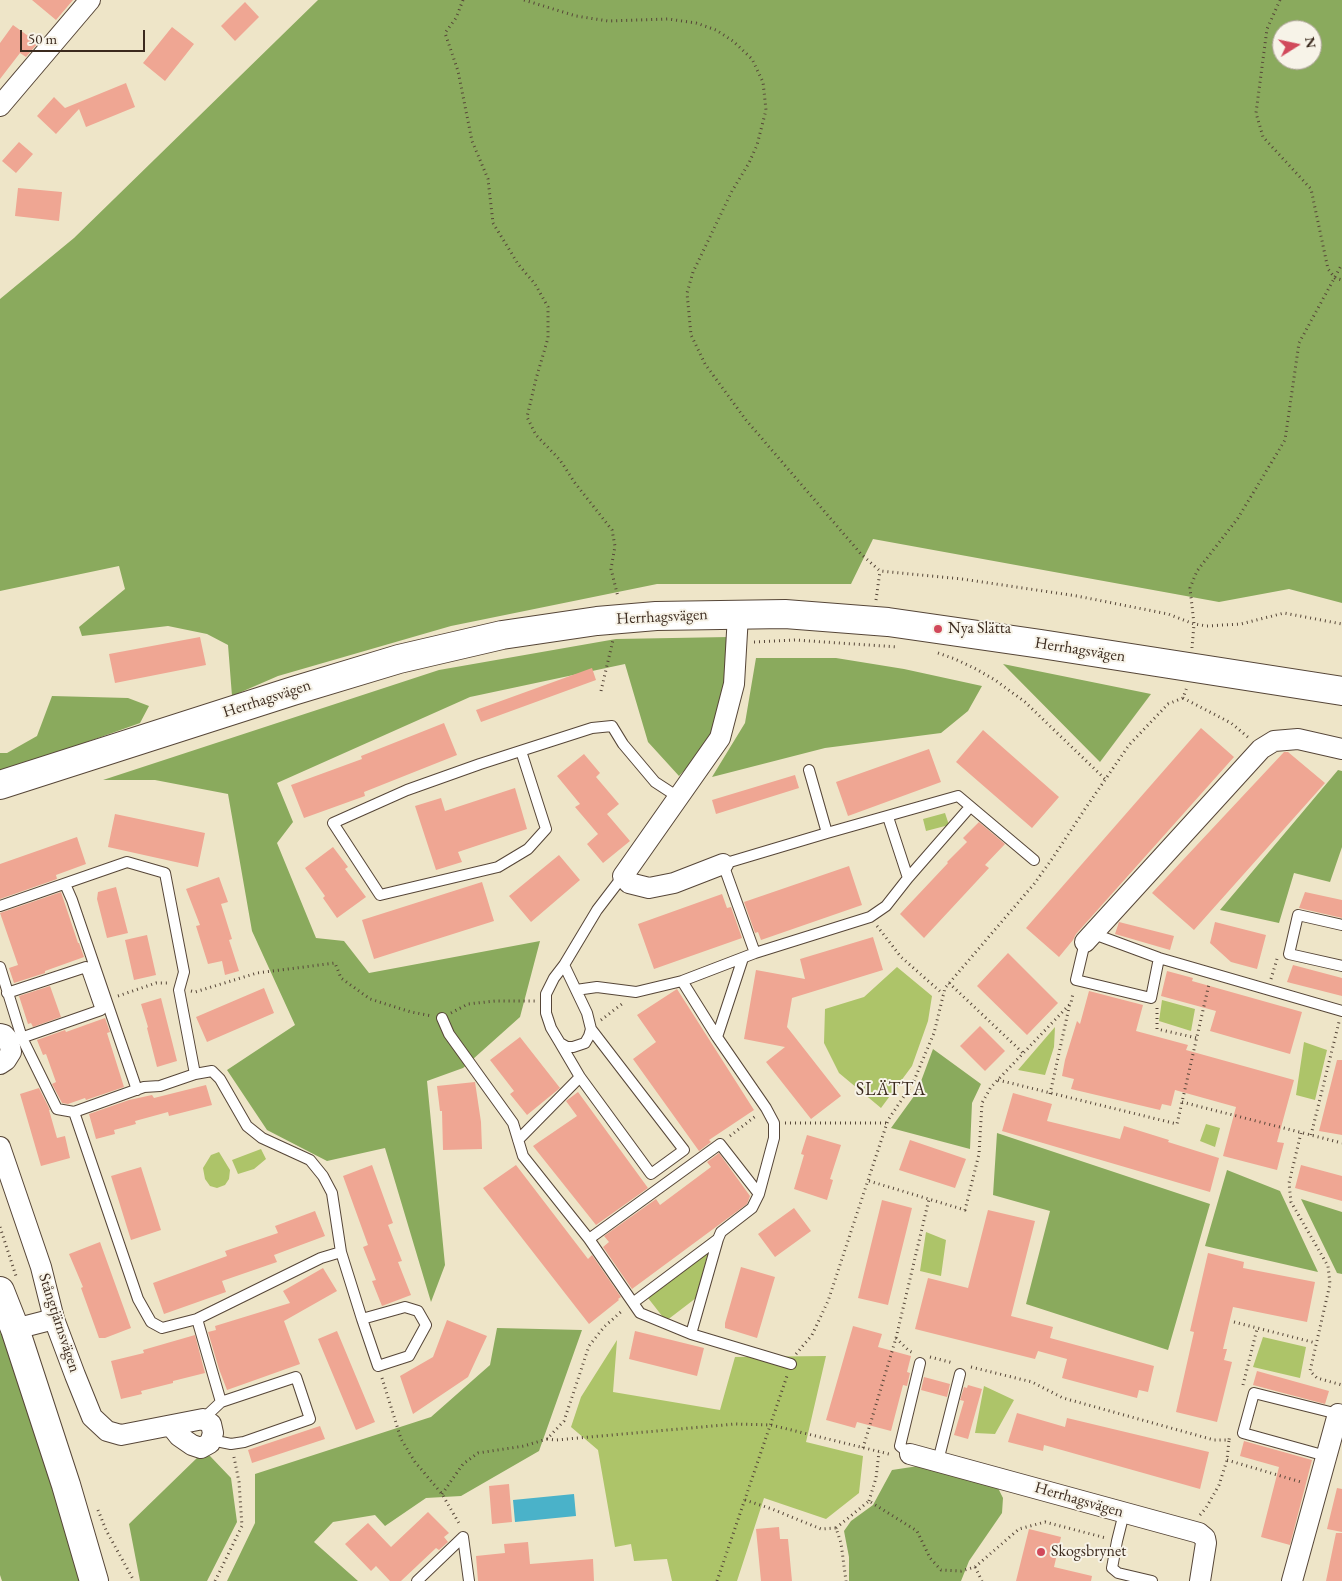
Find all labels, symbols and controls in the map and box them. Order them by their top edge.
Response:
scale bar [22,20,148,52]
north arrow [1272,20,1322,70]
text: 50 m [28,29,57,48]
text: N [1301,35,1321,50]
street label: Herrhagsvägen [616,605,708,629]
place label: Nya Slätta [948,619,1011,639]
marker: Nya Slätta [932,623,944,635]
street label: Herrhagsvägen [1033,633,1127,667]
street label: Herrhagsvägen [221,676,313,722]
district label: SLÄTTA [855,1079,927,1101]
street label: Stångtjärnsvägen [34,1271,84,1375]
street label: Herrhagsvägen [1032,1478,1126,1522]
place label: Skogsbrynet [1051,1542,1126,1562]
marker: Skogsbrynet [1035,1546,1047,1558]

